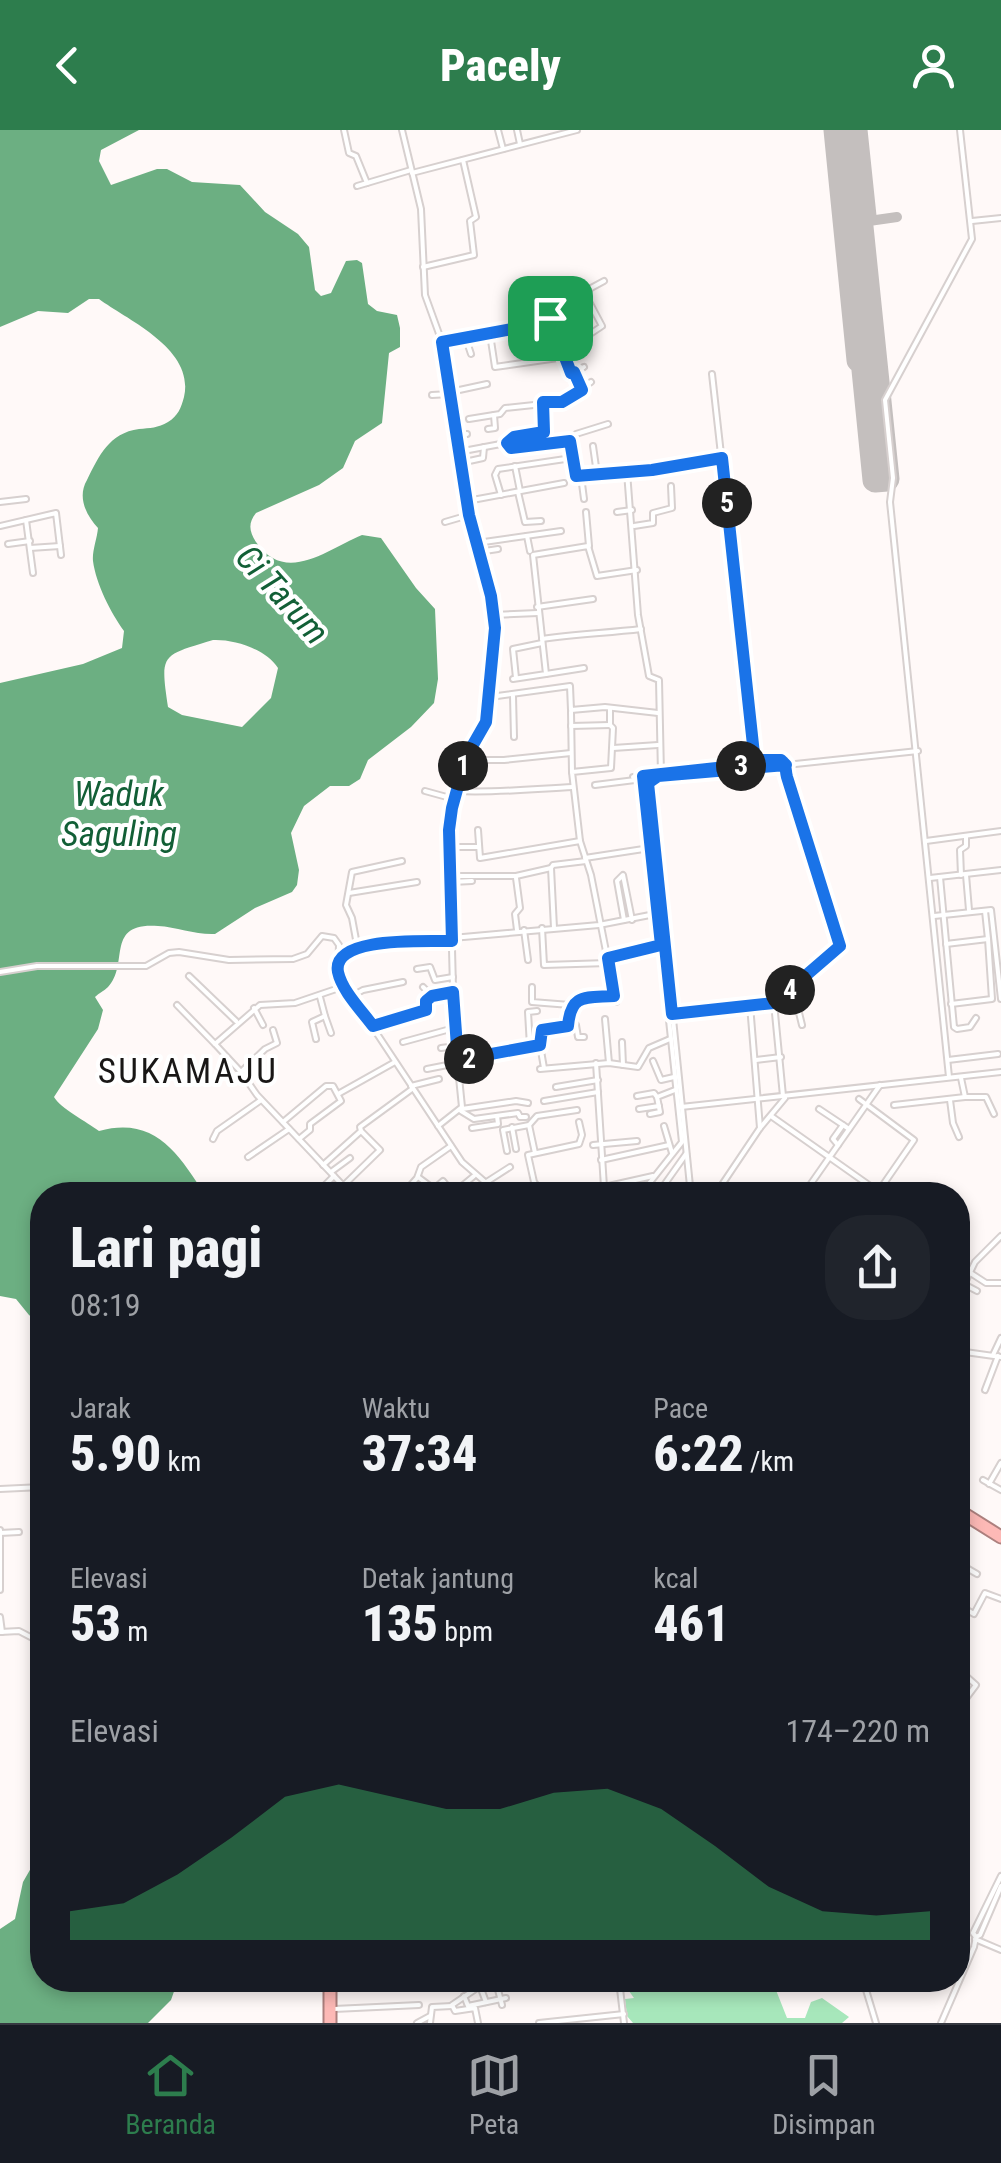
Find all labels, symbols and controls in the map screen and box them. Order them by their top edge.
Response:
icon: back [40,38,95,93]
icon: person [906,38,961,93]
text: Pacely [440,39,561,92]
pin [508,276,593,361]
icon: arrive [523,291,578,346]
pin: 5 [702,478,752,528]
text: 5 [720,486,734,519]
water label: Ci Tarum [227,537,337,653]
pin: 1 [438,741,488,791]
pin: 3 [716,741,766,791]
text: 1 [456,749,470,782]
text: 3 [734,749,748,782]
water label: Waduk Saguling [61,774,177,855]
pin: 4 [765,965,815,1015]
text: 4 [783,973,797,1006]
pin: 2 [444,1034,494,1084]
text: 2 [462,1042,476,1075]
district label: SUKAMAJU [98,1051,278,1092]
button: share [825,1215,930,1320]
text: Lari pagi [70,1216,262,1280]
text: 08:19 [70,1286,141,1324]
text: Jarak [70,1392,131,1425]
text: Waktu [362,1392,430,1425]
text: Pace [653,1392,708,1425]
text: 5.90 [70,1425,161,1483]
text: 37:34 [362,1425,477,1483]
text: 6:22 [653,1425,744,1483]
text: km [161,1445,201,1478]
text: /km [744,1445,794,1478]
text: Elevasi [70,1562,148,1595]
text: Detak jantung [362,1562,514,1595]
text: kcal [653,1562,698,1595]
text: 53 [70,1595,121,1653]
text: 135 [362,1595,438,1653]
text: 461 [653,1595,730,1653]
text: m [121,1615,148,1648]
text: bpm [438,1615,493,1648]
text: Elevasi [70,1712,159,1750]
text: 174–220 m [785,1712,930,1750]
tab: Beranda [125,2048,216,2141]
tab: Peta [467,2048,522,2141]
tab: Disimpan [772,2048,876,2141]

